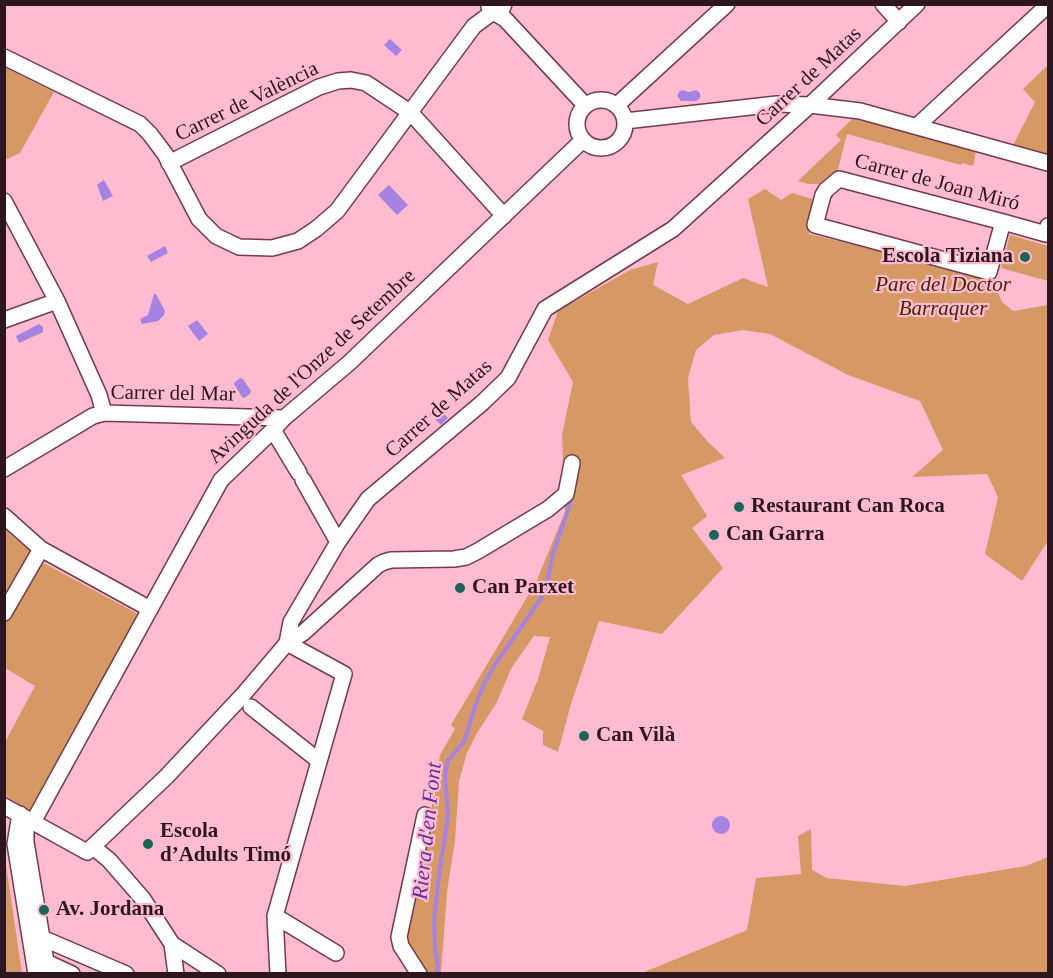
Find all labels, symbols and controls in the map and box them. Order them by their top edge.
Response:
street label: Carrer de Matas [751,22,867,132]
street label: Carrer de València [171,56,323,148]
street label: Carrer de Joan Miró [852,149,1022,217]
place label: Escola Tiziana [882,244,1013,270]
marker: Escola Tiziana [1018,250,1032,264]
street label: Avinguda de l'Onze de Setembre [203,264,421,470]
park label: Parc del Doctor Barraquer [875,272,1011,322]
street label: Carrer de Matas [380,354,498,464]
street label: Carrer del Mar [110,380,236,408]
place label: Restaurant Can Roca [751,494,945,520]
marker: Restaurant Can Roca [732,500,746,514]
place label: Can Garra [726,522,825,548]
marker: Can Garra [707,528,721,542]
place label: Can Parxet [472,575,574,601]
marker: Can Parxet [453,581,467,595]
place label: Can Vilà [596,723,675,749]
marker: Can Vilà [577,729,591,743]
water label: Riera d'en Font [408,761,448,901]
place label: Escola d’Adults Timó [160,819,291,869]
marker: Escola d’Adults Timó [141,837,155,851]
place label: Av. Jordana [56,897,164,923]
marker: Av. Jordana [37,903,51,917]

